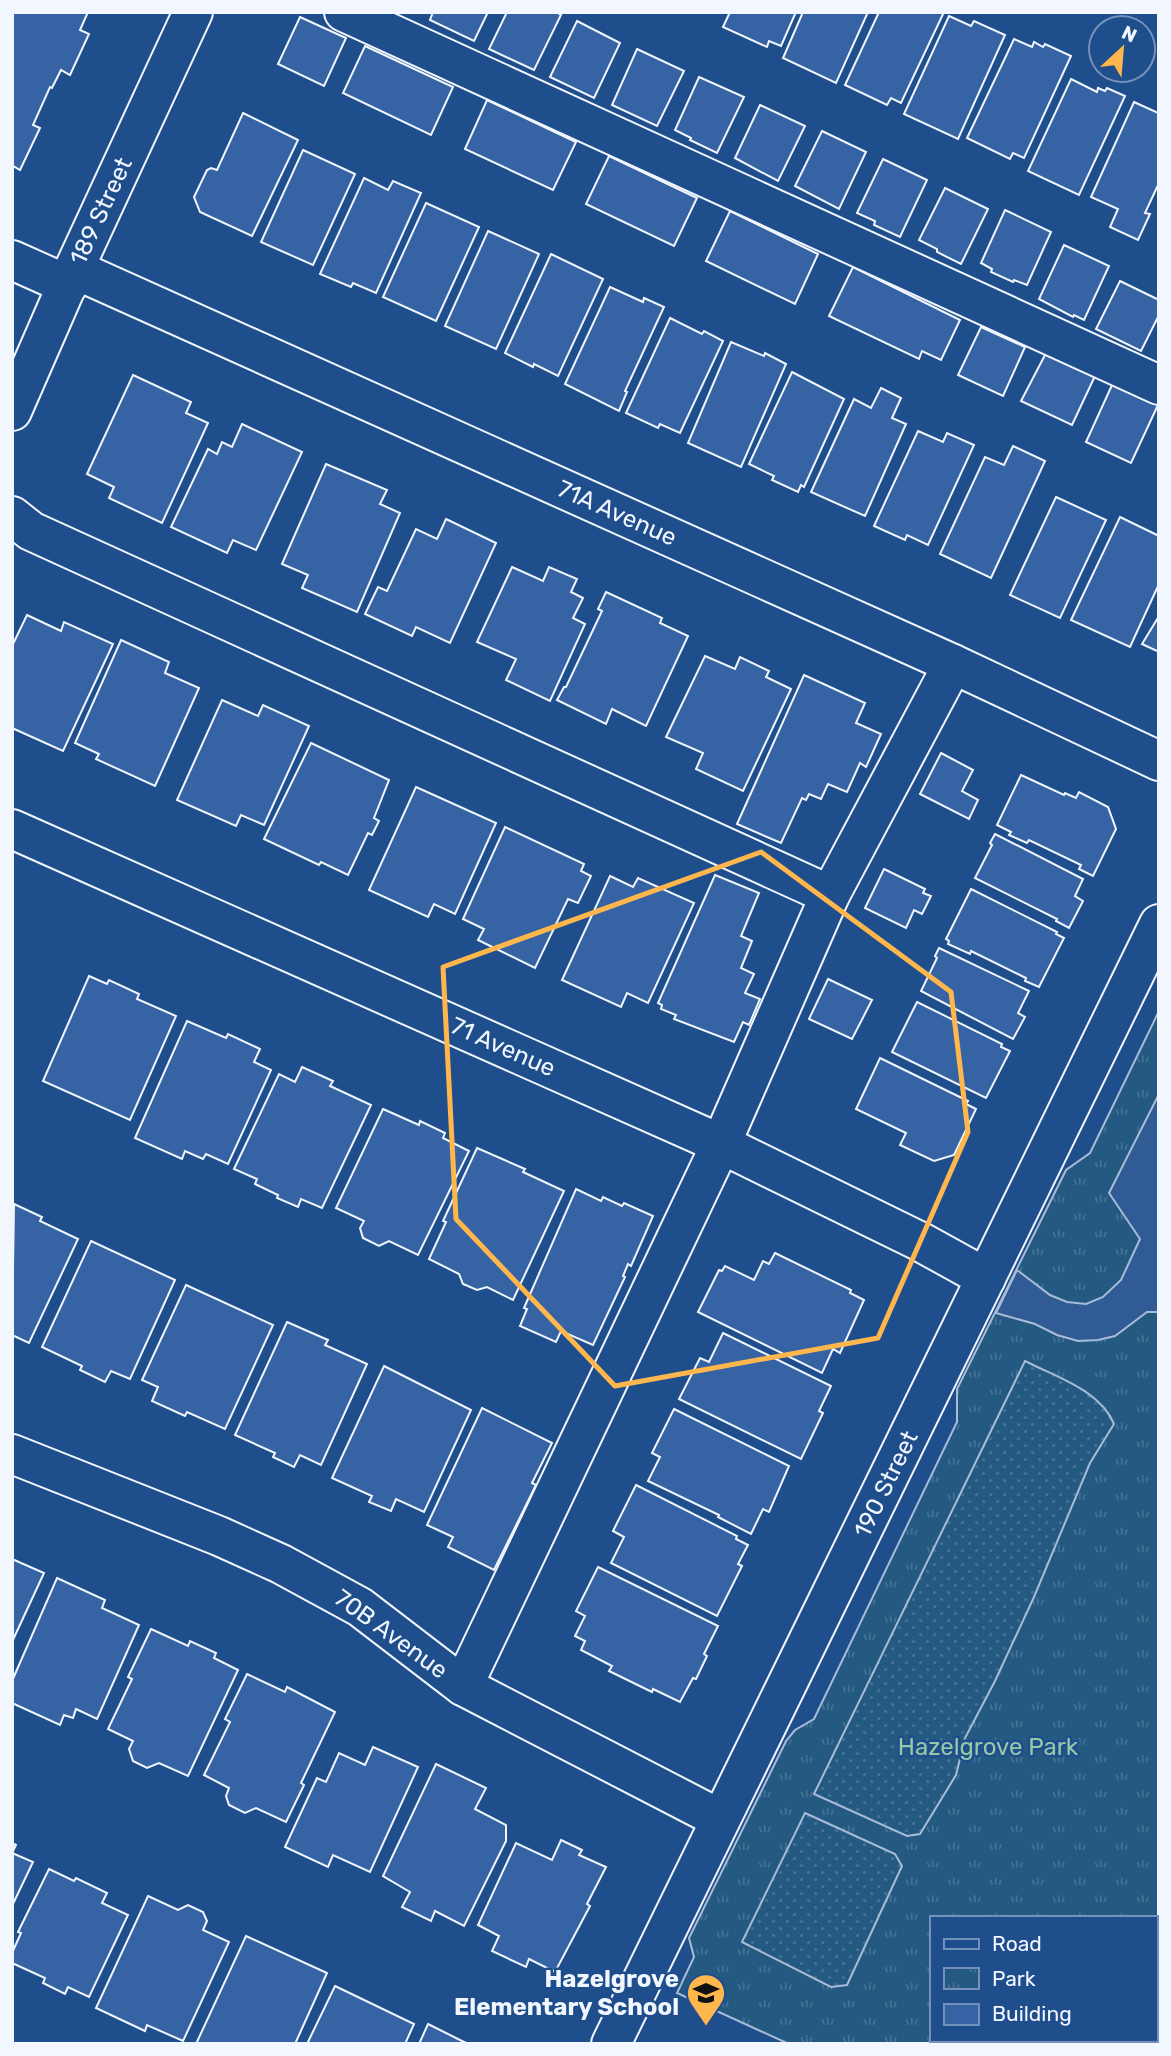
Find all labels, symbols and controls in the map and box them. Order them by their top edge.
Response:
north arrow [1087,14,1157,84]
text: N [1118,21,1140,48]
street label: 189 Street [64,153,138,269]
street label: 71A Avenue [553,474,681,552]
street label: 71 Avenue [446,1011,560,1083]
street label: 190 Street [848,1426,924,1542]
street label: 70B Avenue [329,1584,453,1684]
park label: Hazelgrove Park [898,1733,1079,1761]
legend [930,1916,1157,2042]
text: Road [992,1931,1042,1956]
place label: Hazelgrove Elementary School [454,1965,679,2021]
text: Park [992,1966,1036,1991]
school or university icon: Hazelgrove Elementary School [685,1972,727,2027]
text: Building [992,2001,1072,2026]

